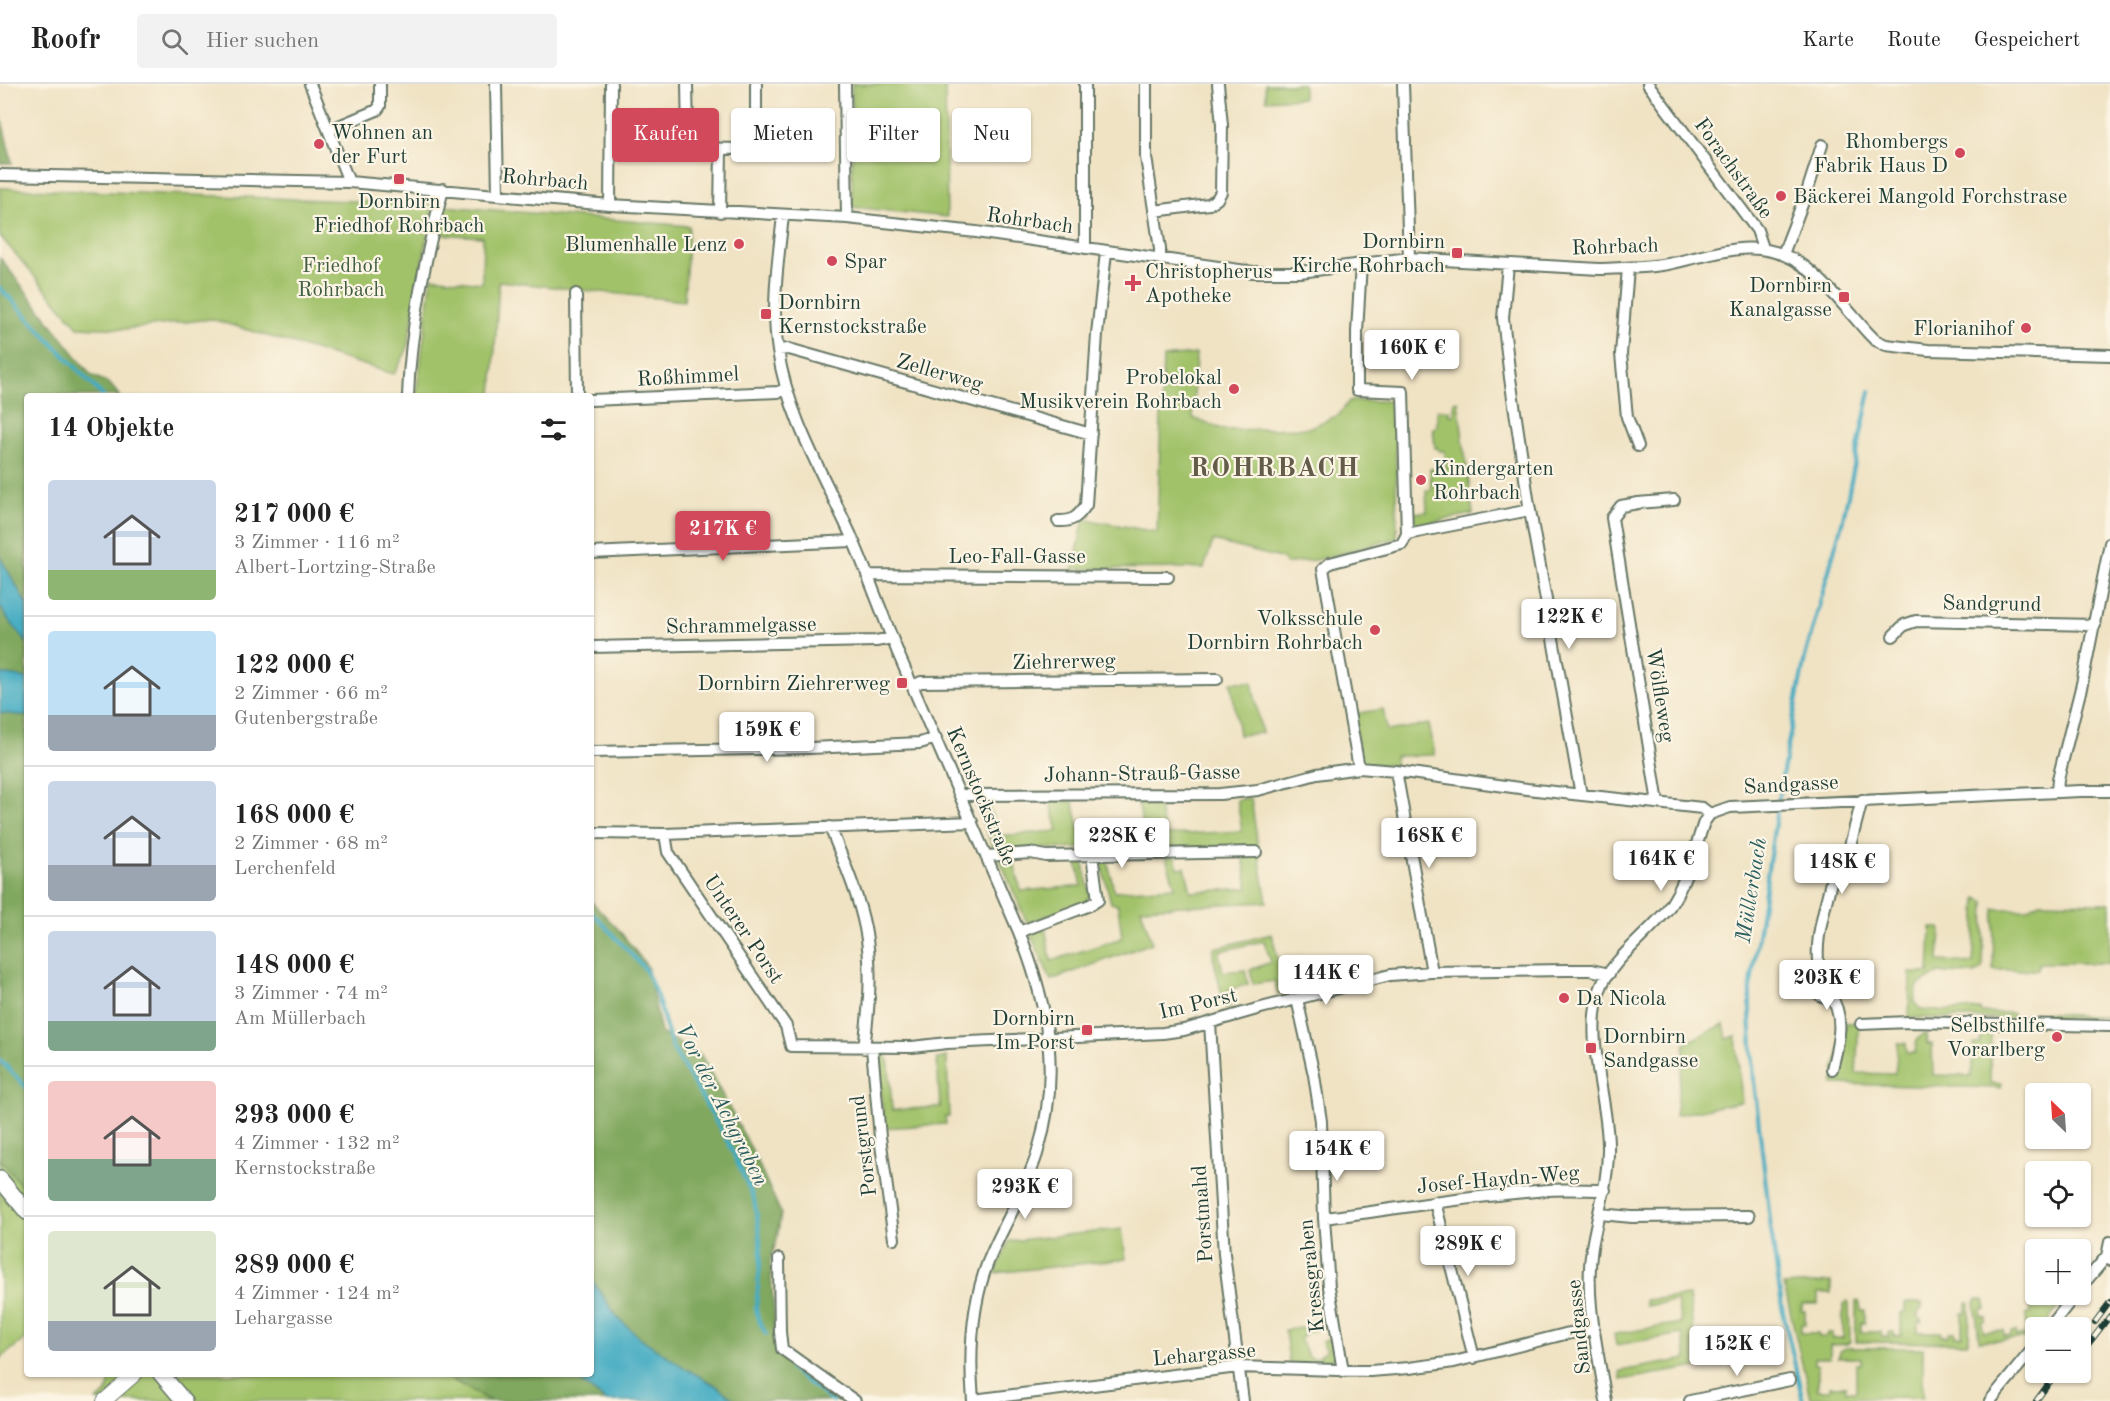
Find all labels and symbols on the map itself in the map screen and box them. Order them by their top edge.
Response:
street label: Forachstraße [1689,115,1776,223]
place label: Wohnen an der Furt [331,123,433,168]
place label: Rhombergs Fabrik Haus D [1813,132,1948,177]
marker: Wohnen an der Furt [312,137,326,151]
marker: Rhombergs Fabrik Haus D [1953,146,1967,160]
street label: Rohrbach [501,166,589,195]
marker: Dornbirn Friedhof Rohrbach [392,172,406,186]
place label: Bäckerei Mangold Forchstrase [1793,187,2068,208]
marker: Bäckerei Mangold Forchstrase [1774,189,1788,203]
place label: Dornbirn Friedhof Rohrbach [314,192,484,237]
street label: Rohrbach [985,205,1074,238]
place label: Dornbirn Kirche Rohrbach [1292,232,1445,277]
place label: Blumenhalle Lenz [565,235,727,256]
street label: Rohrbach [1571,235,1659,260]
marker: Blumenhalle Lenz [732,237,746,251]
marker: Dornbirn Kirche Rohrbach [1450,246,1464,260]
place label: Spar [844,252,887,273]
marker: Spar [825,254,839,268]
park label: Friedhof Rohrbach [297,256,385,301]
place label: Christopherus Apotheke [1145,262,1273,307]
marker: Christopherus Apotheke [1126,276,1140,290]
place label: Dornbirn Kanalgasse [1729,276,1832,321]
marker: Dornbirn Kanalgasse [1837,290,1851,304]
place label: Dornbirn Kernstockstraße [778,293,927,338]
marker: Dornbirn Kernstockstraße [759,307,773,321]
place label: Florianihof [1913,319,2015,340]
marker: Florianihof [2019,321,2033,335]
pin: 160K € [1363,330,1461,381]
street label: Zellerweg [894,351,986,396]
street label: Roßhimmel [636,364,740,391]
place label: Probelokal Musikverein Rohrbach [1019,368,1222,413]
marker: Probelokal Musikverein Rohrbach [1227,382,1241,396]
district label: ROHRBACH [1190,455,1360,482]
place label: Kindergarten Rohrbach [1433,459,1554,504]
marker: Kindergarten Rohrbach [1414,473,1428,487]
pin: 217K € [674,511,772,562]
street label: Leo-Fall-Gasse [948,547,1086,568]
street label: Sandgrund [1942,593,2042,616]
pin: 122K € [1520,599,1618,650]
place label: Volksschule Dornbirn Rohrbach [1187,609,1363,654]
street label: Schrammelgasse [665,615,817,638]
marker: Volksschule Dornbirn Rohrbach [1368,623,1382,637]
street label: Wölfleweg [1642,646,1677,745]
street label: Ziehrerweg [1012,651,1117,674]
place label: Dornbirn Ziehrerweg [697,674,891,695]
marker: Dornbirn Ziehrerweg [895,676,909,690]
pin: 159K € [718,712,816,763]
street label: Kernstockstraße [942,724,1019,869]
street label: Johann-Strauß-Gasse [1043,762,1241,787]
street label: Sandgasse [1743,773,1839,798]
pin: 228K € [1073,818,1171,869]
pin: 168K € [1380,818,1478,869]
water label: Müllerbach [1733,836,1771,946]
pin: 164K € [1612,841,1710,892]
pin: 148K € [1793,844,1891,895]
street label: Unterer Porst [699,872,787,988]
pin: 144K € [1277,955,1375,1006]
pin: 203K € [1778,960,1876,1011]
street label: Im Porst [1157,985,1239,1024]
place label: Da Nicola [1576,989,1666,1010]
marker: Da Nicola [1557,991,1571,1005]
place label: Dornbirn Im Porst [992,1009,1075,1054]
place label: Selbsthilfe Vorarlberg [1947,1016,2046,1061]
water label: Vor der Achgraben [671,1020,772,1190]
marker: Dornbirn Im Porst [1080,1023,1094,1037]
place label: Dornbirn Sandgasse [1603,1027,1698,1072]
marker: Selbsthilfe Vorarlberg [2050,1030,2064,1044]
marker: Dornbirn Sandgasse [1584,1041,1598,1055]
north arrow [2025,1083,2091,1149]
street label: Porstgrund [848,1094,881,1198]
pin: 154K € [1288,1131,1386,1182]
street label: Josef-Haydn-Weg [1416,1163,1581,1198]
street label: Porstmahd [1190,1164,1217,1264]
pin: 293K € [976,1169,1074,1220]
street label: Kressgraben [1296,1218,1329,1334]
pin: 289K € [1419,1226,1517,1277]
street label: Sandgasse [1564,1278,1595,1375]
pin: 152K € [1688,1326,1786,1377]
street label: Lehargasse [1152,1341,1257,1370]

